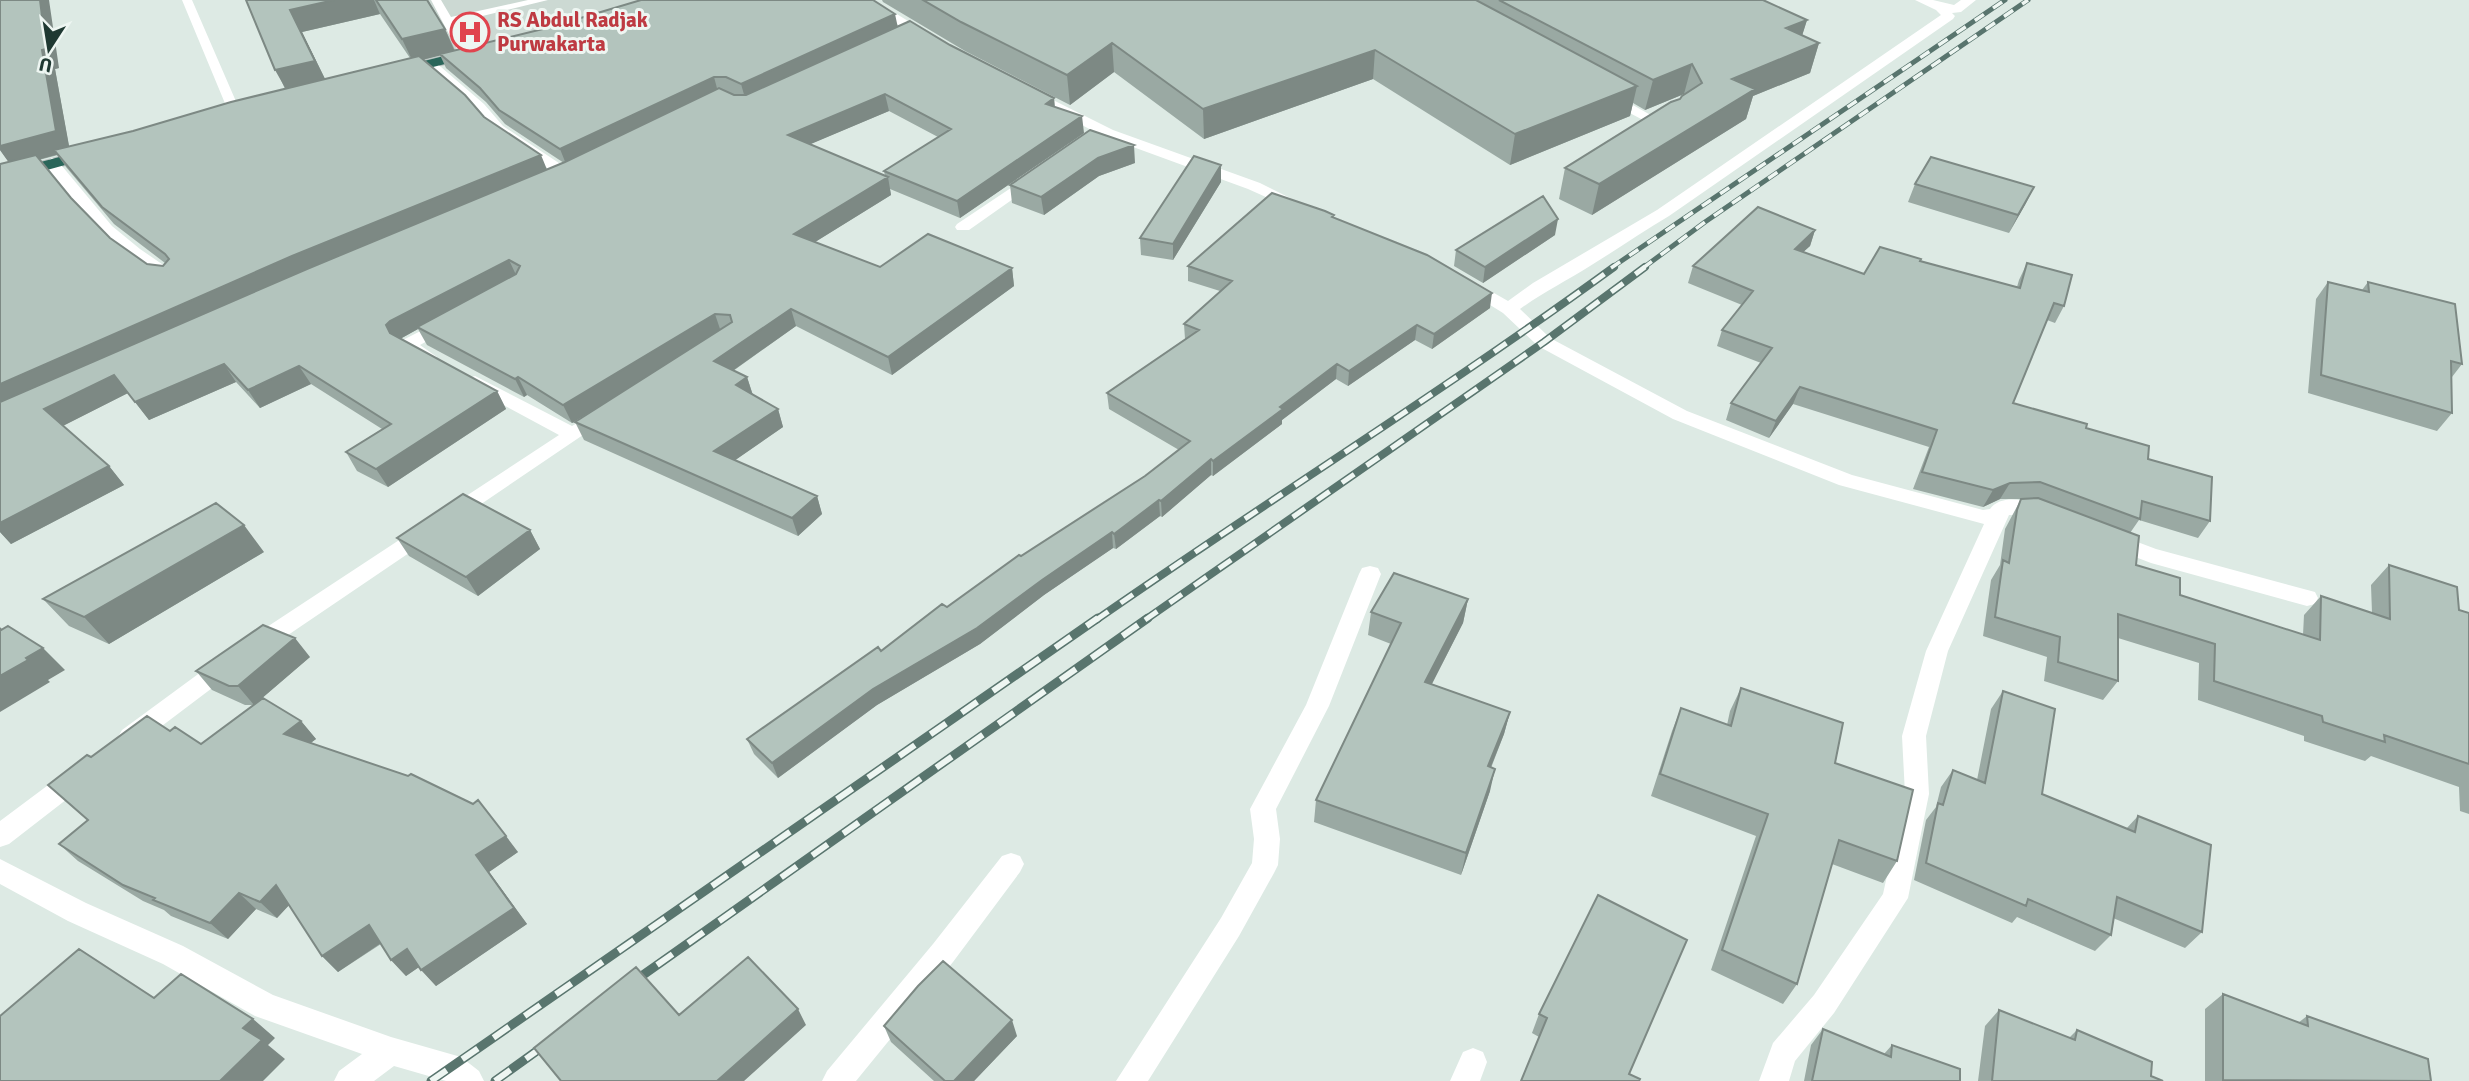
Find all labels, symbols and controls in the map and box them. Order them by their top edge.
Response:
place label: RS Abdul Radjak Purwakarta [497,7,648,57]
hospital icon: RS Abdul Radjak Purwakarta [449,11,491,53]
north arrow [14,14,84,84]
text: U [37,52,54,78]

